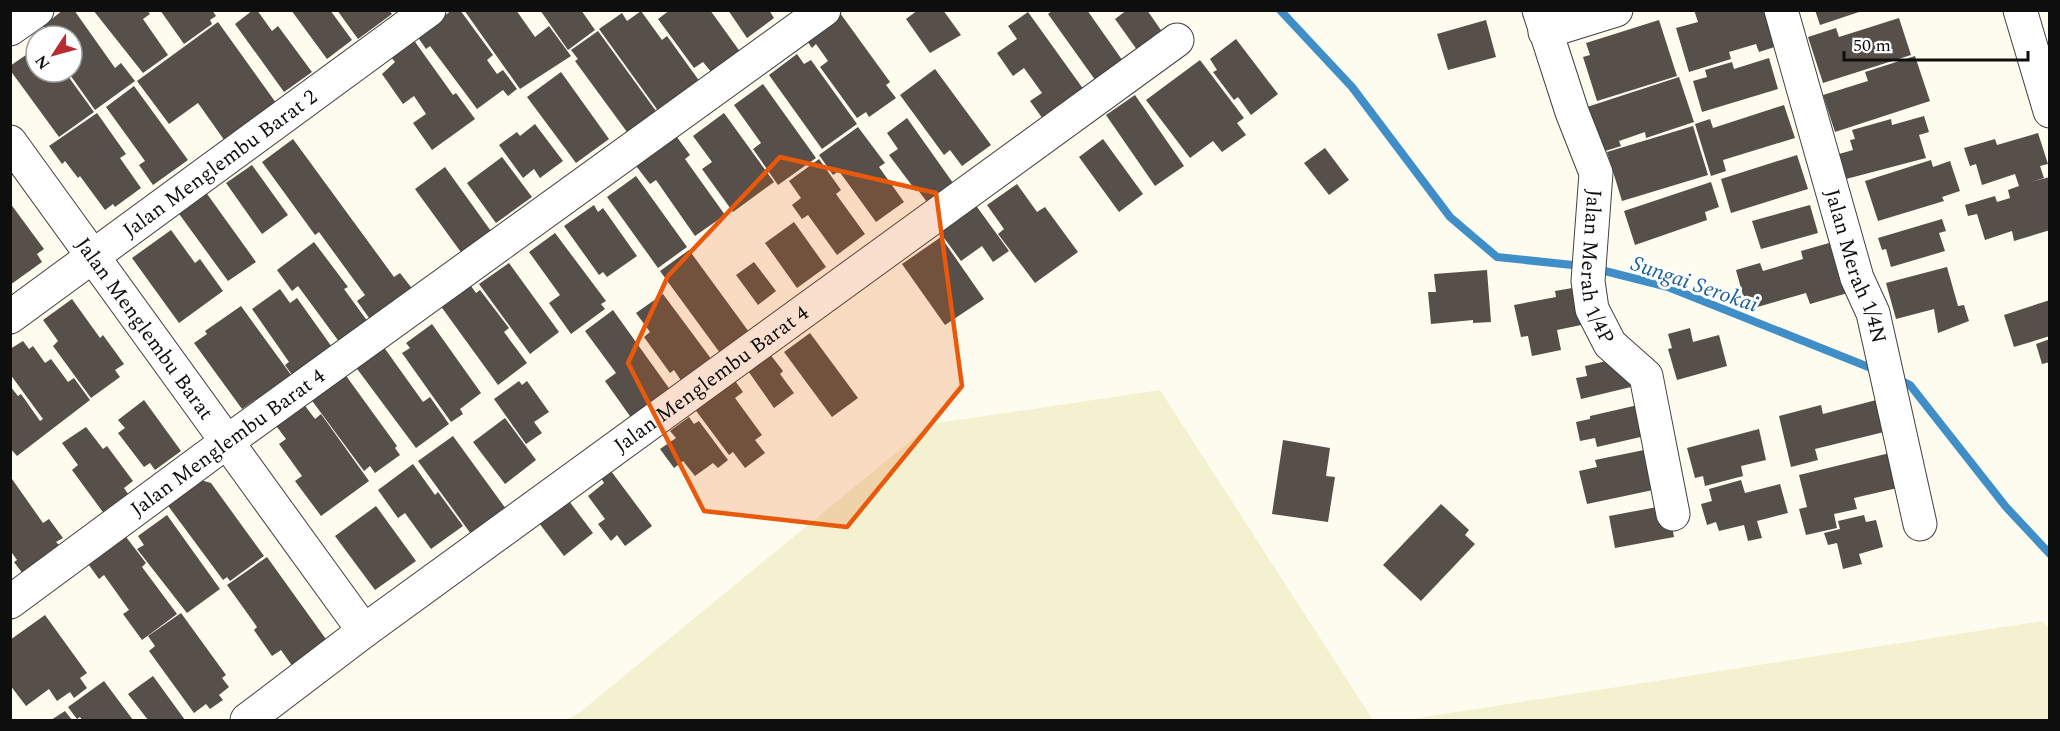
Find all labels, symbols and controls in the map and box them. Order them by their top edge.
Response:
north arrow [24,24,84,84]
scale bar [1844,24,2028,62]
text: 50 m [1853,32,1891,59]
text: N [29,50,56,75]
street label: Jalan Menglembu Barat 2 [116,82,324,246]
street label: Jalan Merah 1/4N [1815,185,1894,347]
street label: Jalan Merah 1/4P [1571,188,1623,350]
street label: Jalan Menglembu Barat [67,231,221,427]
water label: Sungai Serokai [1627,247,1762,322]
street label: Jalan Menglembu Barat 4 [607,297,816,461]
street label: Jalan Menglembu Barat 4 [124,360,333,525]

